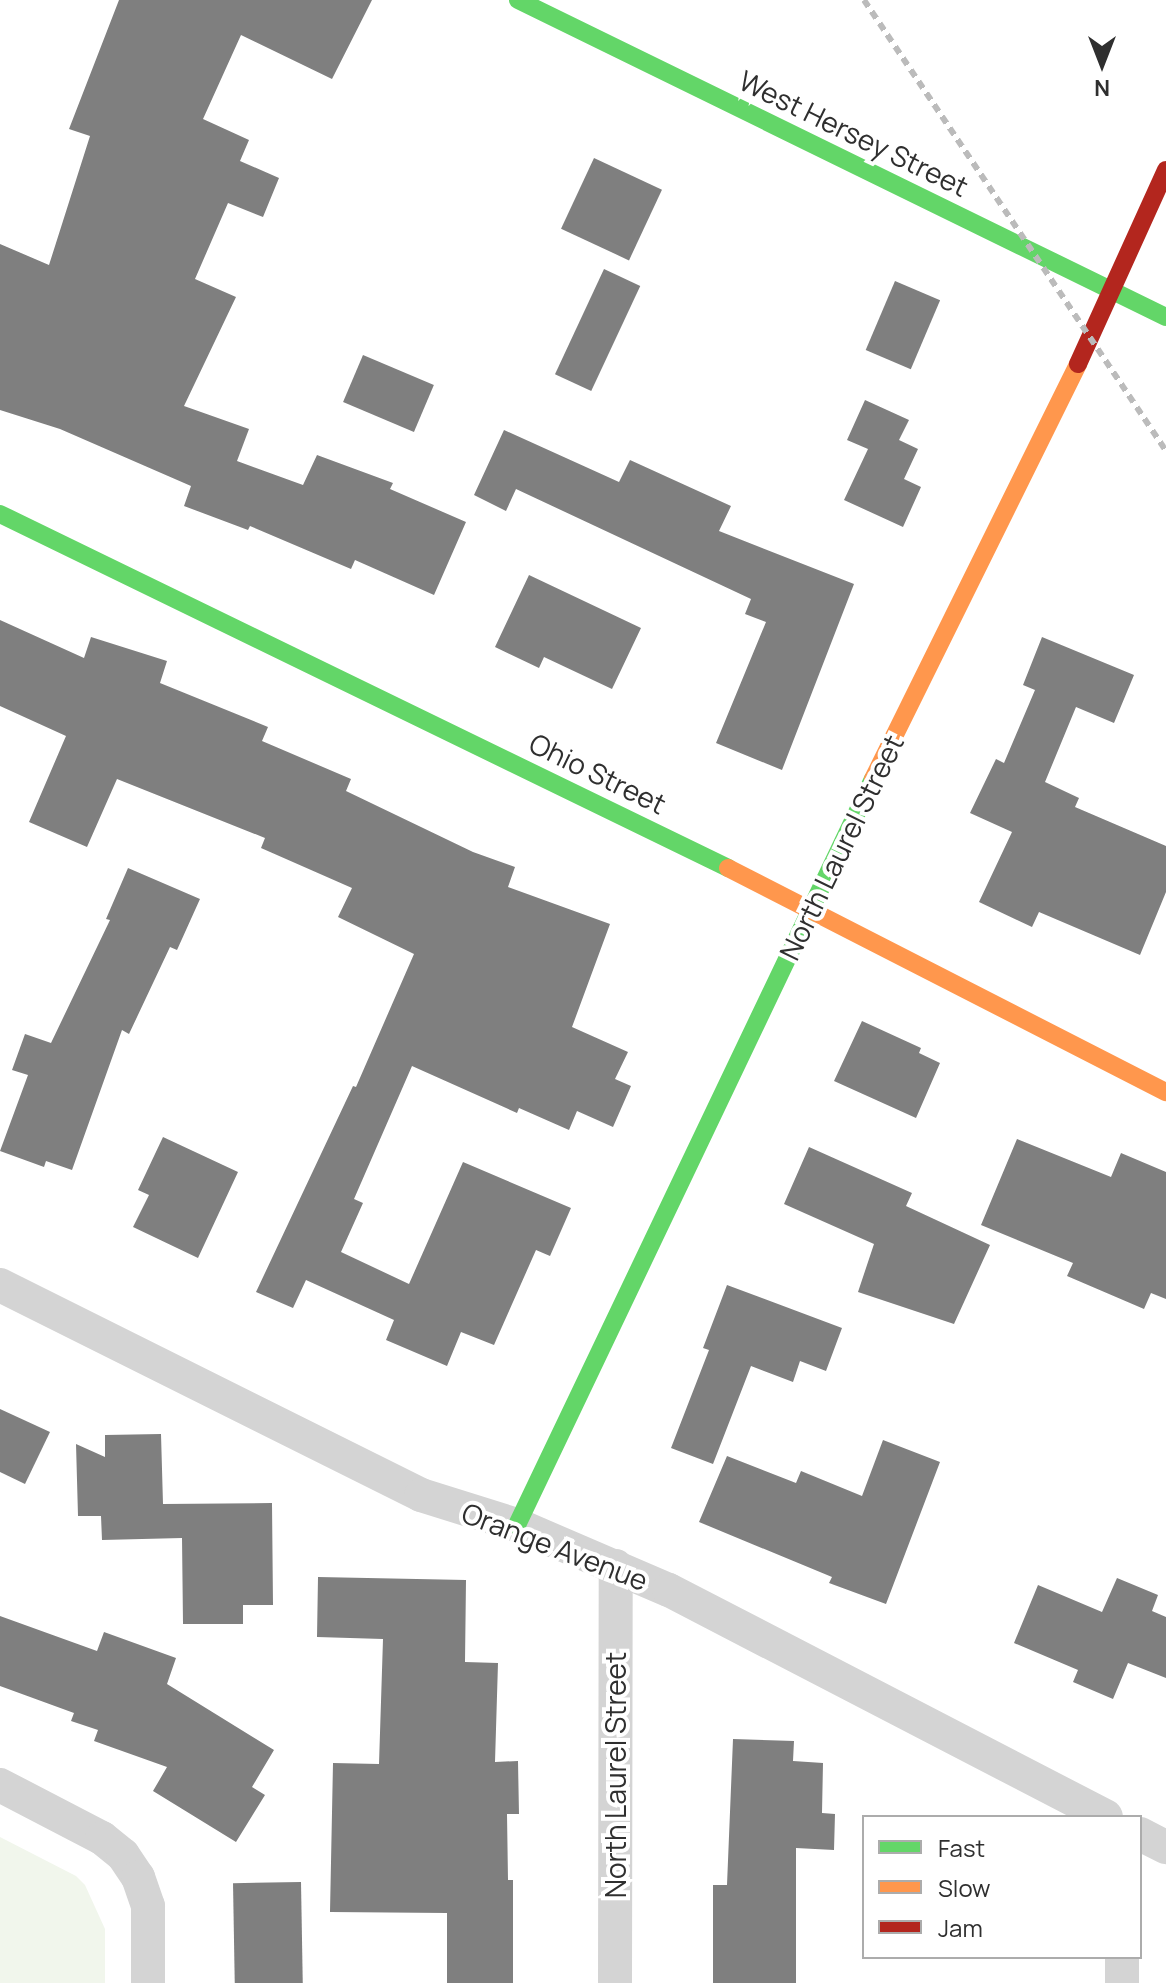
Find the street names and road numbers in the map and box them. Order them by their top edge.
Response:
street label: West Hersey Street [734,63,974,203]
street label: Ohio Street [524,725,672,821]
street label: North Laurel Street [772,729,910,965]
street label: Orange Avenue [457,1495,653,1597]
street label: North Laurel Street [598,1652,632,1898]

